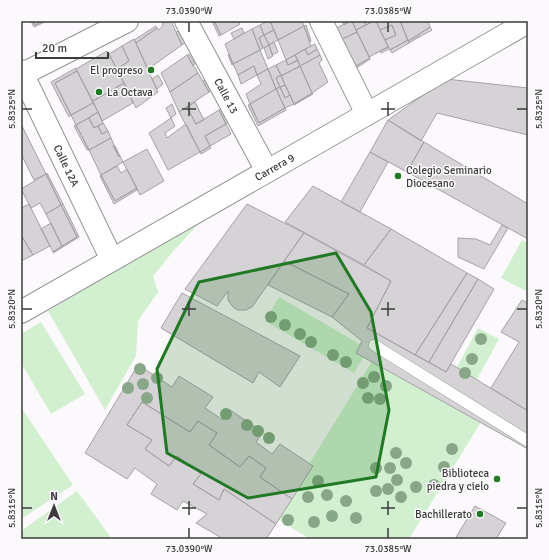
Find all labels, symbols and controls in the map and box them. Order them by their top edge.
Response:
text: 73.0390°W [165,5,213,17]
text: 73.0385°W [364,5,412,17]
scale bar [36,34,108,60]
text: 20 m [42,41,67,56]
place label: El progreso [90,64,143,77]
marker: El progreso [146,65,156,75]
street label: Calle 13 [211,76,241,116]
place label: La Octava [107,86,153,99]
marker: La Octava [94,87,104,97]
text: 5.8325°N [6,89,18,129]
text: 5.8325°N [533,89,545,129]
street label: Calle 12A [50,143,82,189]
street label: Carrera 9 [253,151,297,184]
place label: Colegio Seminario Diocesano [406,164,492,190]
marker: Colegio Seminario Diocesano [393,171,403,181]
text: 5.8320°N [6,289,18,329]
text: 5.8320°N [533,289,545,329]
place label: Biblioteca piedra y cielo [427,467,489,493]
marker: Biblioteca piedra y cielo [492,474,502,484]
north arrow [34,486,74,526]
text: 5.8315°N [6,488,18,528]
text: 5.8315°N [533,488,545,528]
text: N [50,490,58,503]
place label: Bachillerato [415,508,472,521]
marker: Bachillerato [475,509,485,519]
text: 73.0390°W [165,543,213,555]
text: 73.0385°W [364,543,412,555]

